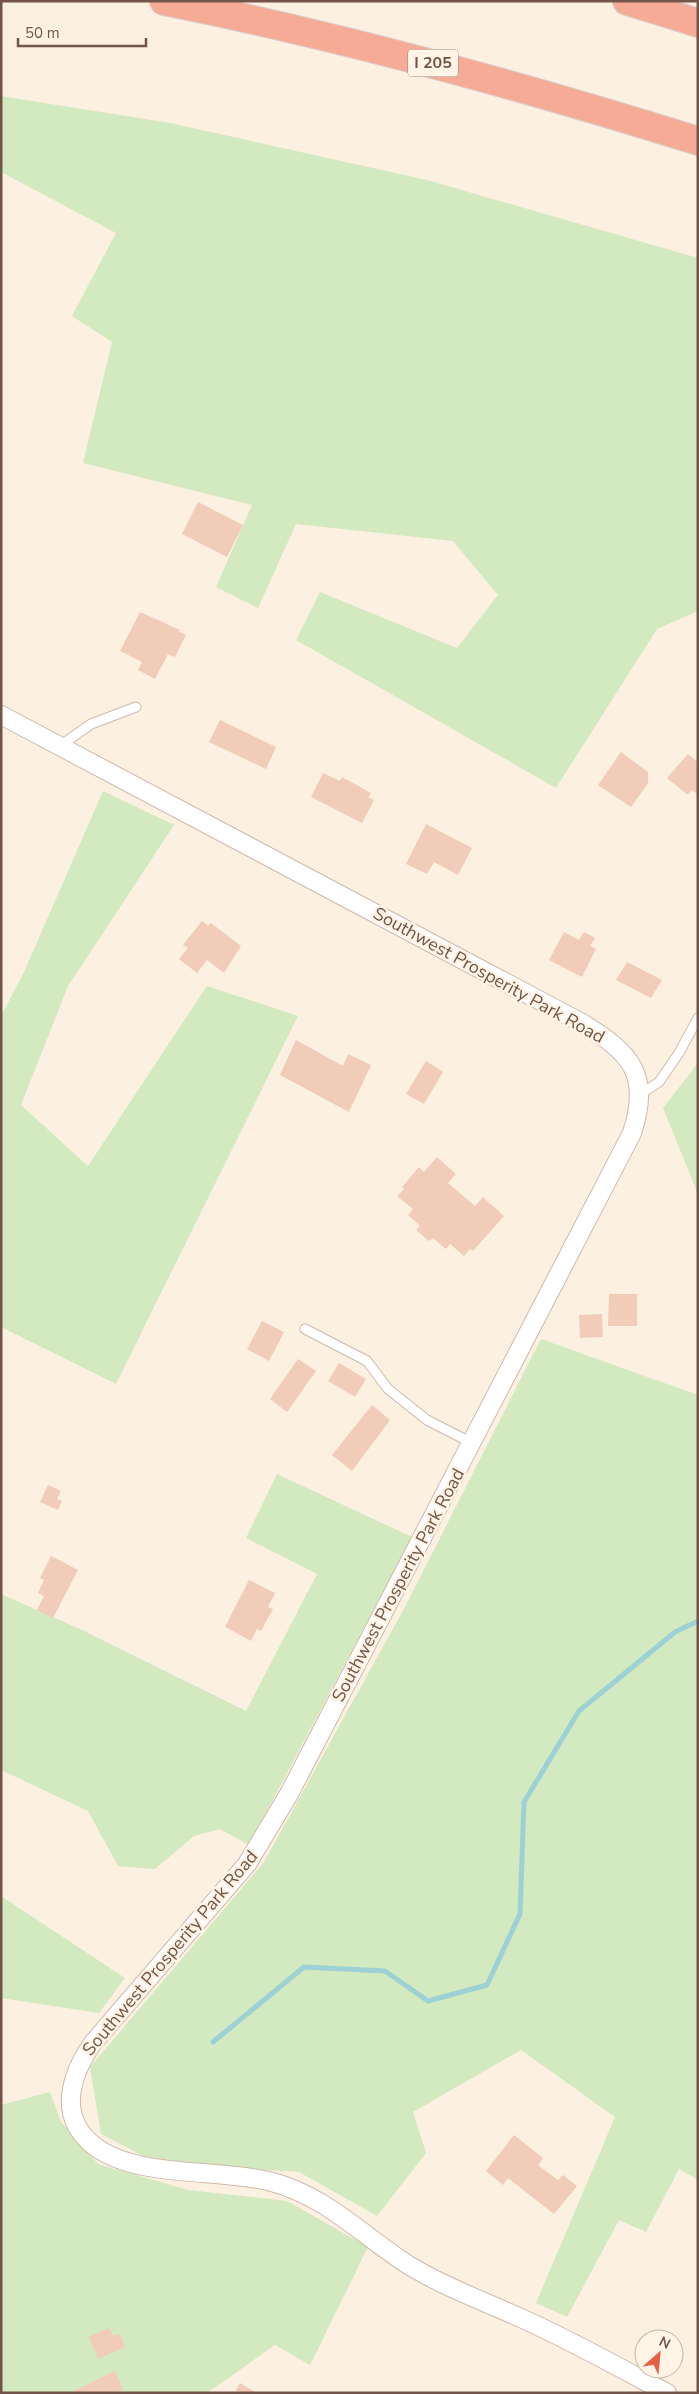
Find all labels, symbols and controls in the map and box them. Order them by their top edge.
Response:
scale bar [18,15,145,47]
text: 50 m [25,23,60,43]
road number: I 205 [408,49,458,76]
street label: Southwest Prosperity Park Road [369,901,609,1049]
street label: Southwest Prosperity Park Road [326,1464,470,1706]
street label: Southwest Prosperity Park Road [77,1845,263,2061]
north arrow [634,2329,684,2379]
text: N [656,2332,674,2354]

